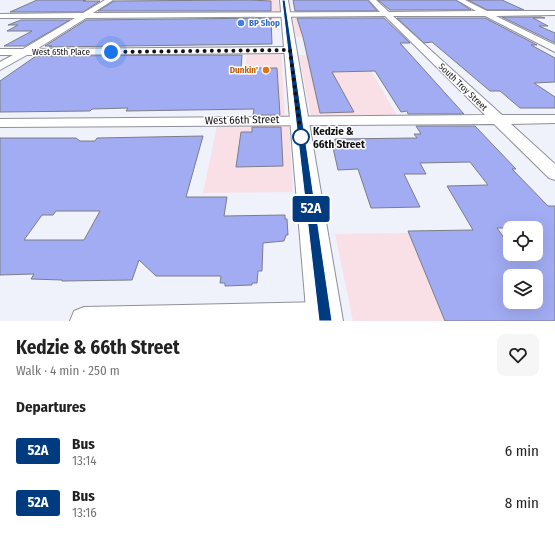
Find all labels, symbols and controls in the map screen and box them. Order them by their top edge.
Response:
marker: BP Shop [236,18,246,28]
place label: BP Shop [249,18,280,28]
your location [101,42,121,62]
street label: West 65th Place [32,47,90,57]
street label: South Troy Street [437,61,489,113]
place label: Dunkin' [230,65,258,75]
marker: Dunkin' [261,65,271,75]
street label: West 66th Street [205,113,280,127]
place label: Kedzie & 66th Street [313,125,365,151]
marker: Kedzie & 66th Street [292,128,310,146]
line badge: 52A [288,196,334,222]
text: 52A [301,200,321,217]
map controls [503,221,543,309]
button: locate [503,221,543,261]
button: layers [503,269,543,309]
button: heart [497,334,539,376]
text: Kedzie & 66th Street [16,336,180,359]
text: Walk · 4 min · 250 m [16,363,120,378]
text: Departures [16,398,86,416]
text: Bus [72,435,95,453]
text: 52A [28,442,48,459]
text: 6 min [505,442,539,460]
text: 13:14 [72,453,97,468]
text: Bus [72,487,95,505]
text: 52A [28,494,48,511]
text: 8 min [505,494,539,512]
text: 13:16 [72,505,97,520]

